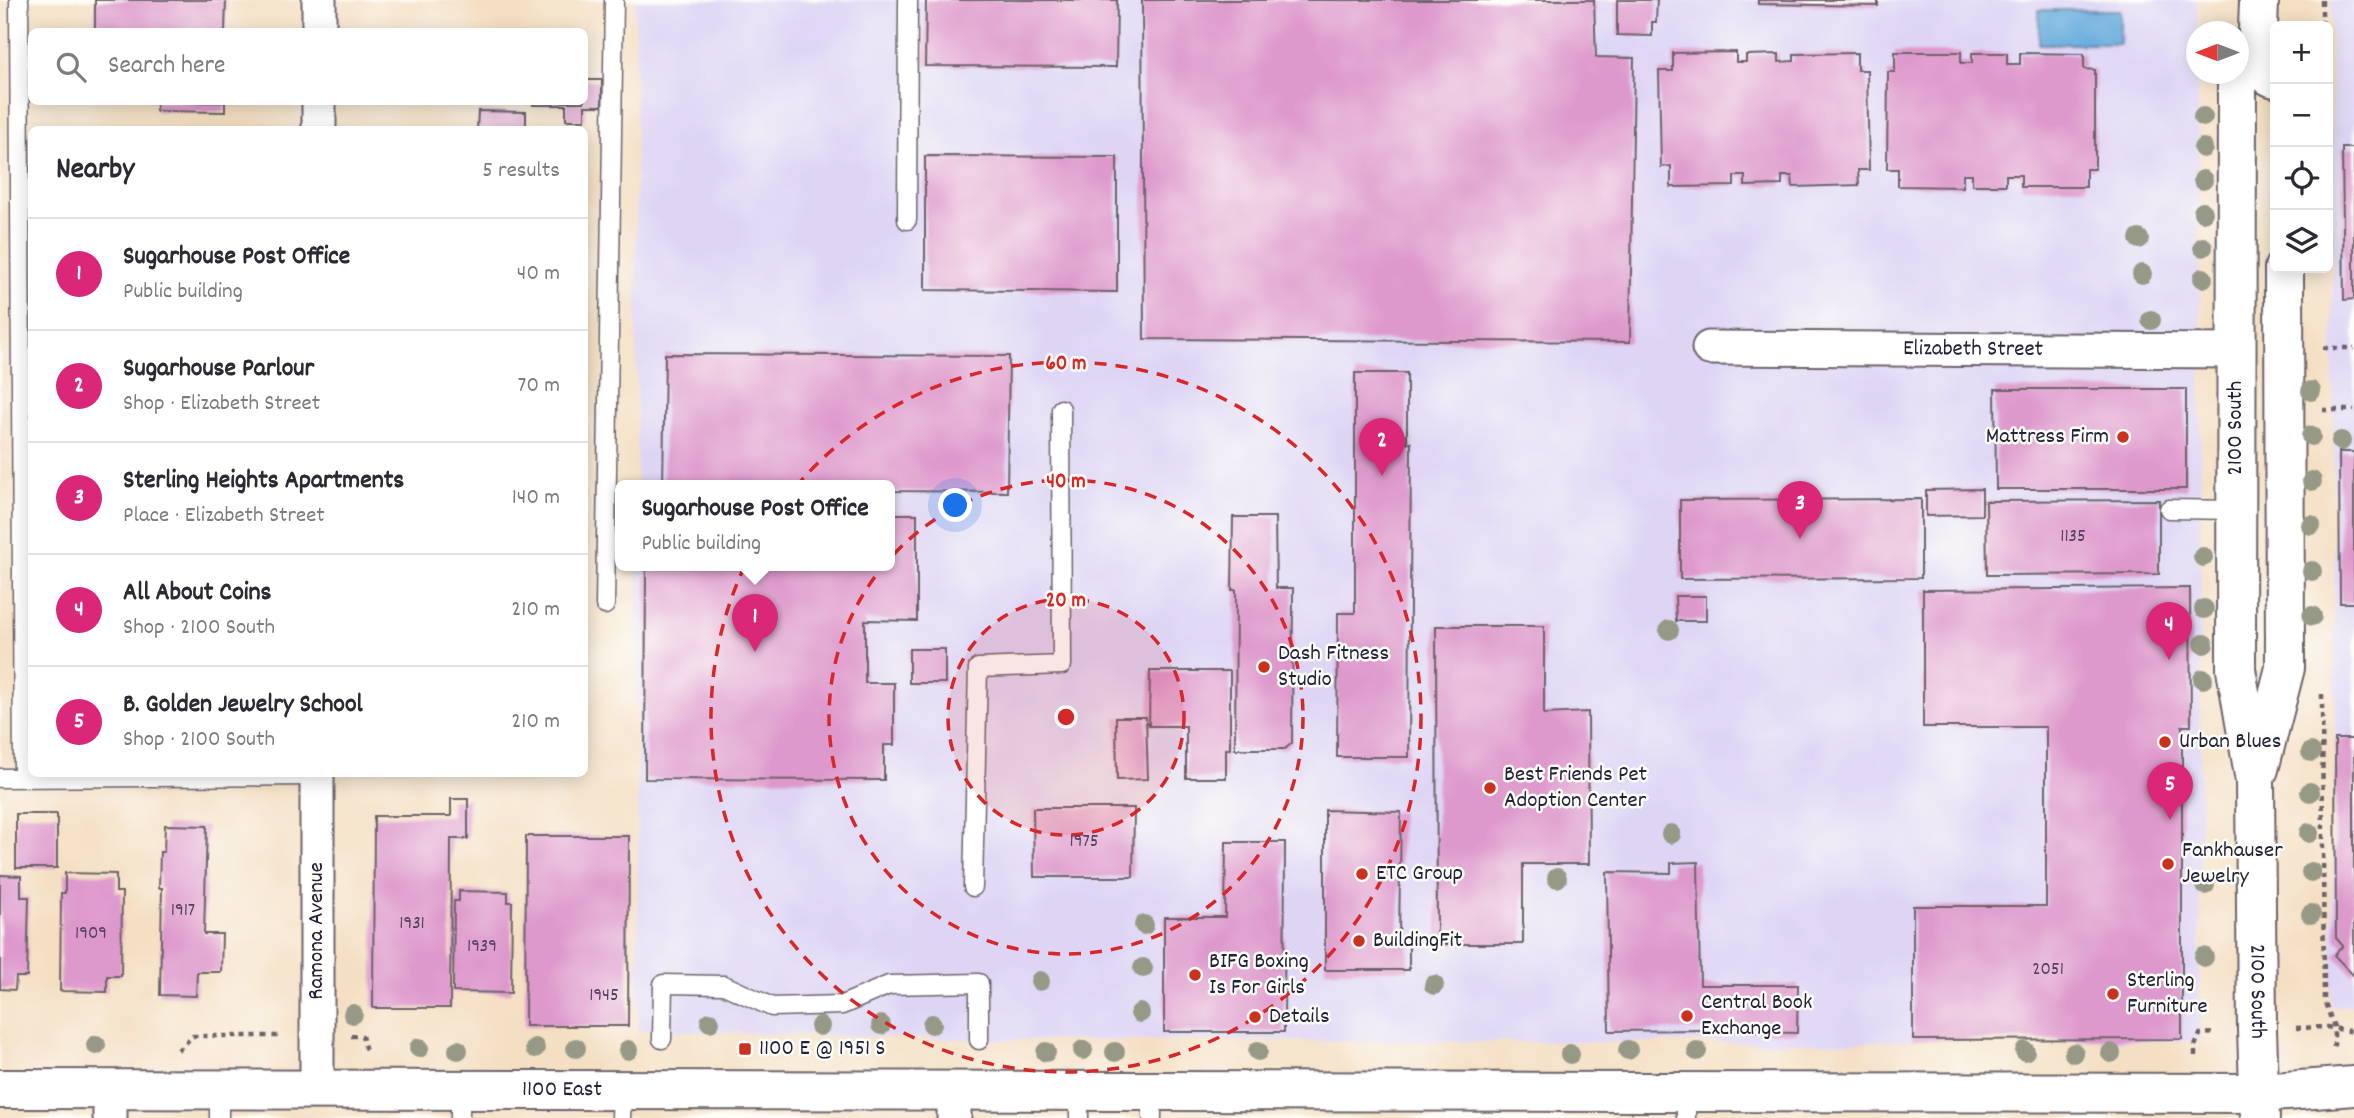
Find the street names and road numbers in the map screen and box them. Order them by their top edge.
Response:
street label: Elizabeth Street [1903,333,2043,366]
street label: 2100 South [2220,381,2253,475]
street label: Ramona Avenue [301,862,334,1000]
street label: 2100 South [2240,944,2274,1039]
street label: 1100 East [522,1073,602,1107]

